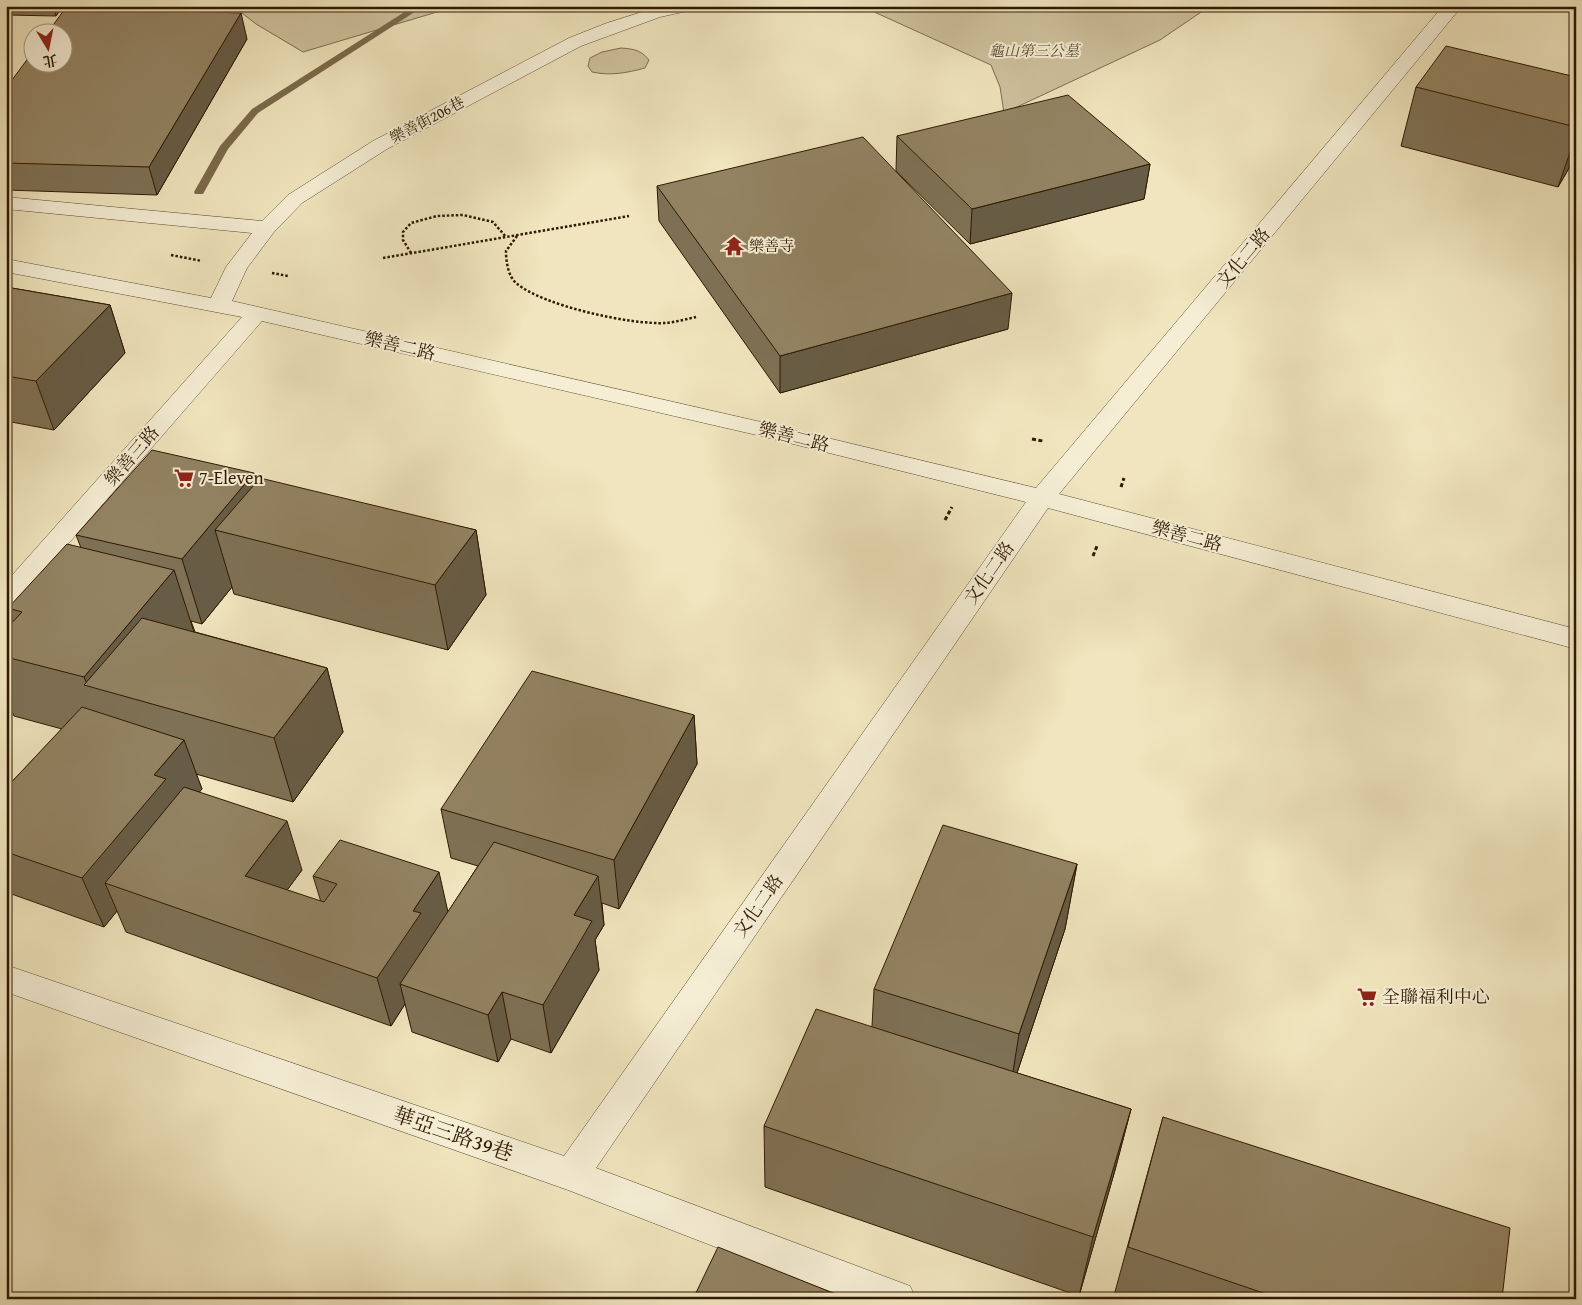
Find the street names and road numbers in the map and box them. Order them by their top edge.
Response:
street label: 樂善街206巷 [386,91,468,148]
street label: 文化二路 [1209,221,1276,294]
street label: 樂善二路 [362,324,438,367]
street label: 樂善二路 [756,415,832,458]
street label: 樂善三路 [98,420,165,492]
street label: 樂善二路 [1149,513,1225,558]
street label: 文化二路 [957,535,1020,610]
street label: 文化二路 [726,868,789,943]
street label: 華亞三路39巷 [389,1098,517,1169]

